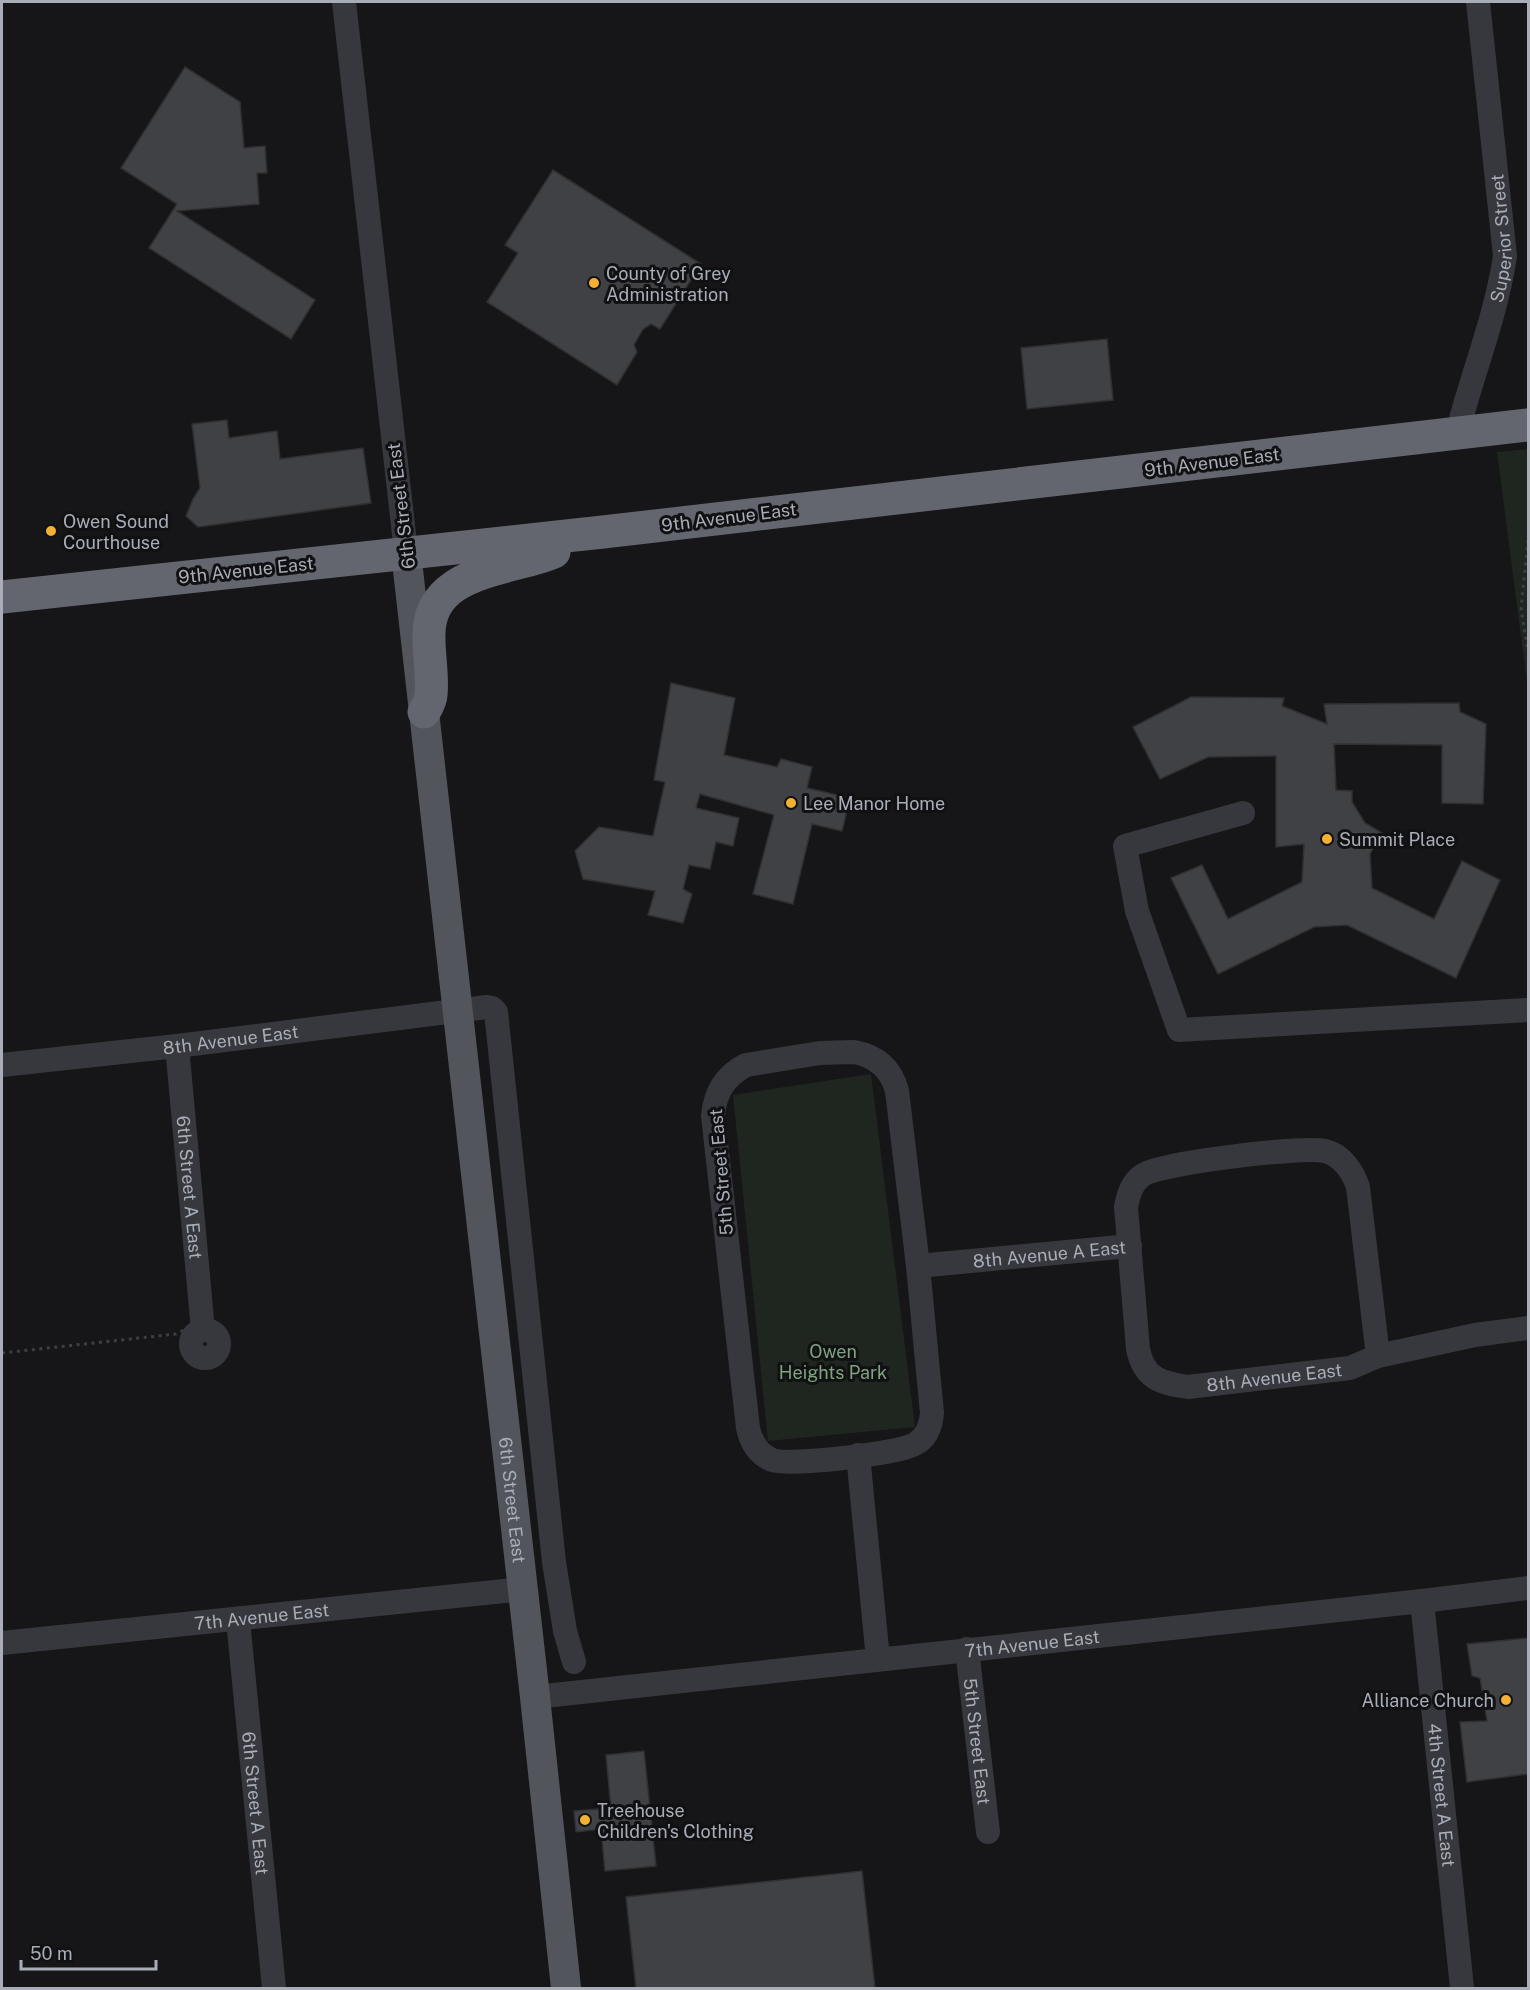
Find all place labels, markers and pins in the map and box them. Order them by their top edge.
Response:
place label: County of Grey Administration [606,263,731,305]
marker: County of Grey Administration [587,276,601,290]
place label: Owen Sound Courthouse [63,511,169,553]
marker: Owen Sound Courthouse [44,524,58,538]
place label: Lee Manor Home [803,793,945,814]
marker: Lee Manor Home [784,796,798,810]
place label: Summit Place [1339,829,1455,850]
marker: Summit Place [1320,832,1334,846]
place label: Alliance Church [1361,1690,1494,1711]
marker: Alliance Church [1499,1693,1513,1707]
place label: Treehouse Children's Clothing [597,1800,754,1842]
marker: Treehouse Children's Clothing [578,1813,592,1827]

